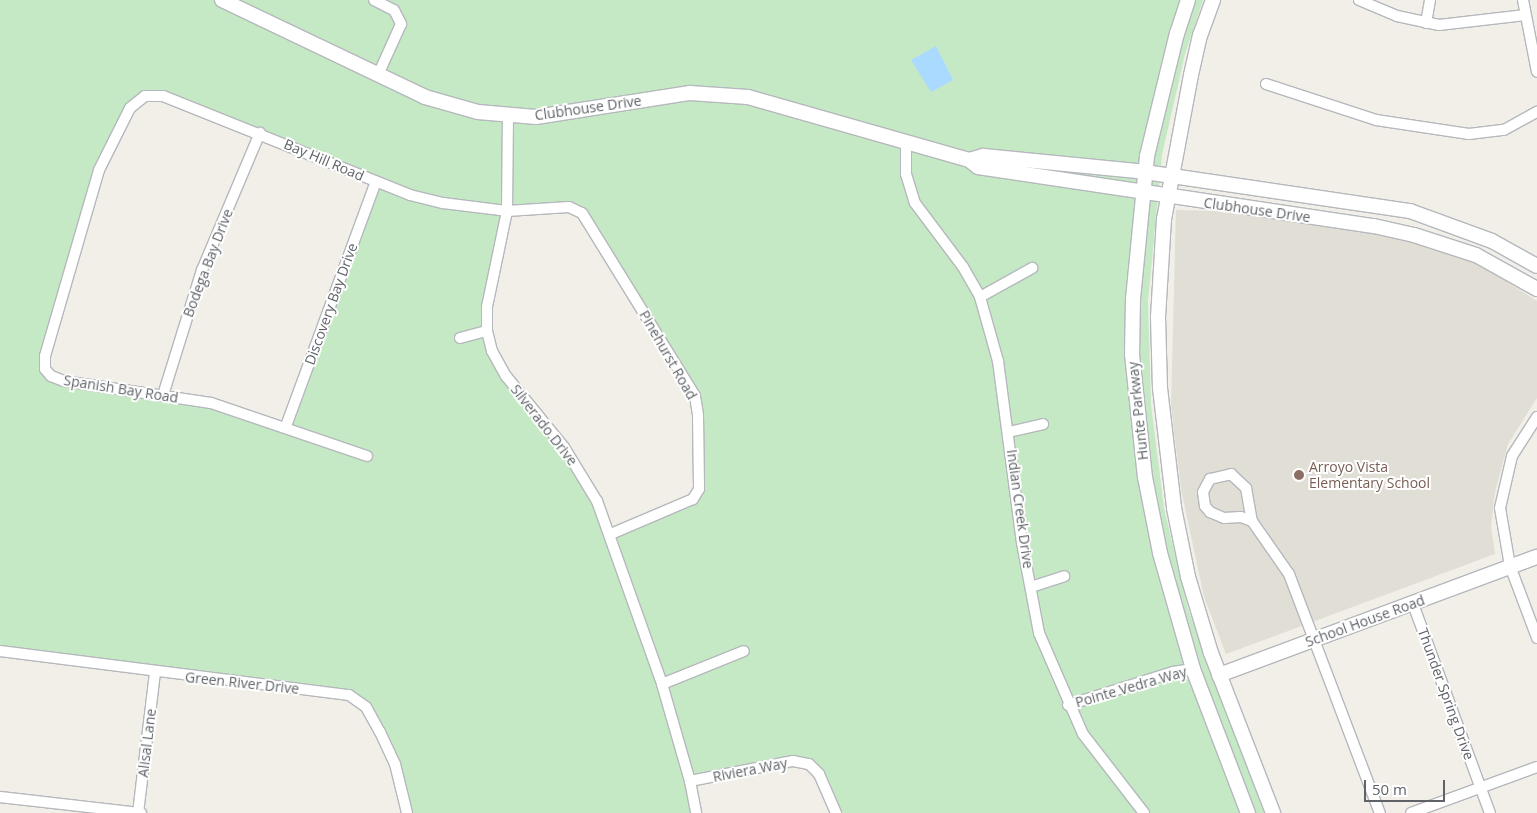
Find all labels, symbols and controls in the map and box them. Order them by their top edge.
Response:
street label: Clubhouse Drive [534,92,642,124]
street label: Bay Hill Road [281,136,367,184]
street label: Clubhouse Drive [1203,194,1311,226]
street label: Bodega Bay Drive [180,206,236,320]
street label: Discovery Bay Drive [301,241,361,367]
street label: Pinehurst Road [636,307,700,403]
street label: Hunte Parkway [1124,361,1152,461]
street label: Spanish Bay Road [62,372,180,406]
street label: Silverado Drive [507,381,581,469]
street label: Indian Creek Drive [1003,448,1037,570]
place label: Arroyo Vista Elementary School [1309,459,1430,492]
marker: Arroyo Vista Elementary School [1293,469,1305,481]
street label: School House Road [1303,592,1427,650]
street label: Thunder Spring Drive [1414,626,1478,762]
street label: Pointe Vedra Way [1073,663,1189,711]
street label: Green River Drive [184,669,300,697]
street label: Alisal Lane [134,708,160,778]
street label: Riviera Way [711,755,789,785]
scale bar [1367,770,1448,802]
text: 50 m [1372,779,1407,799]

